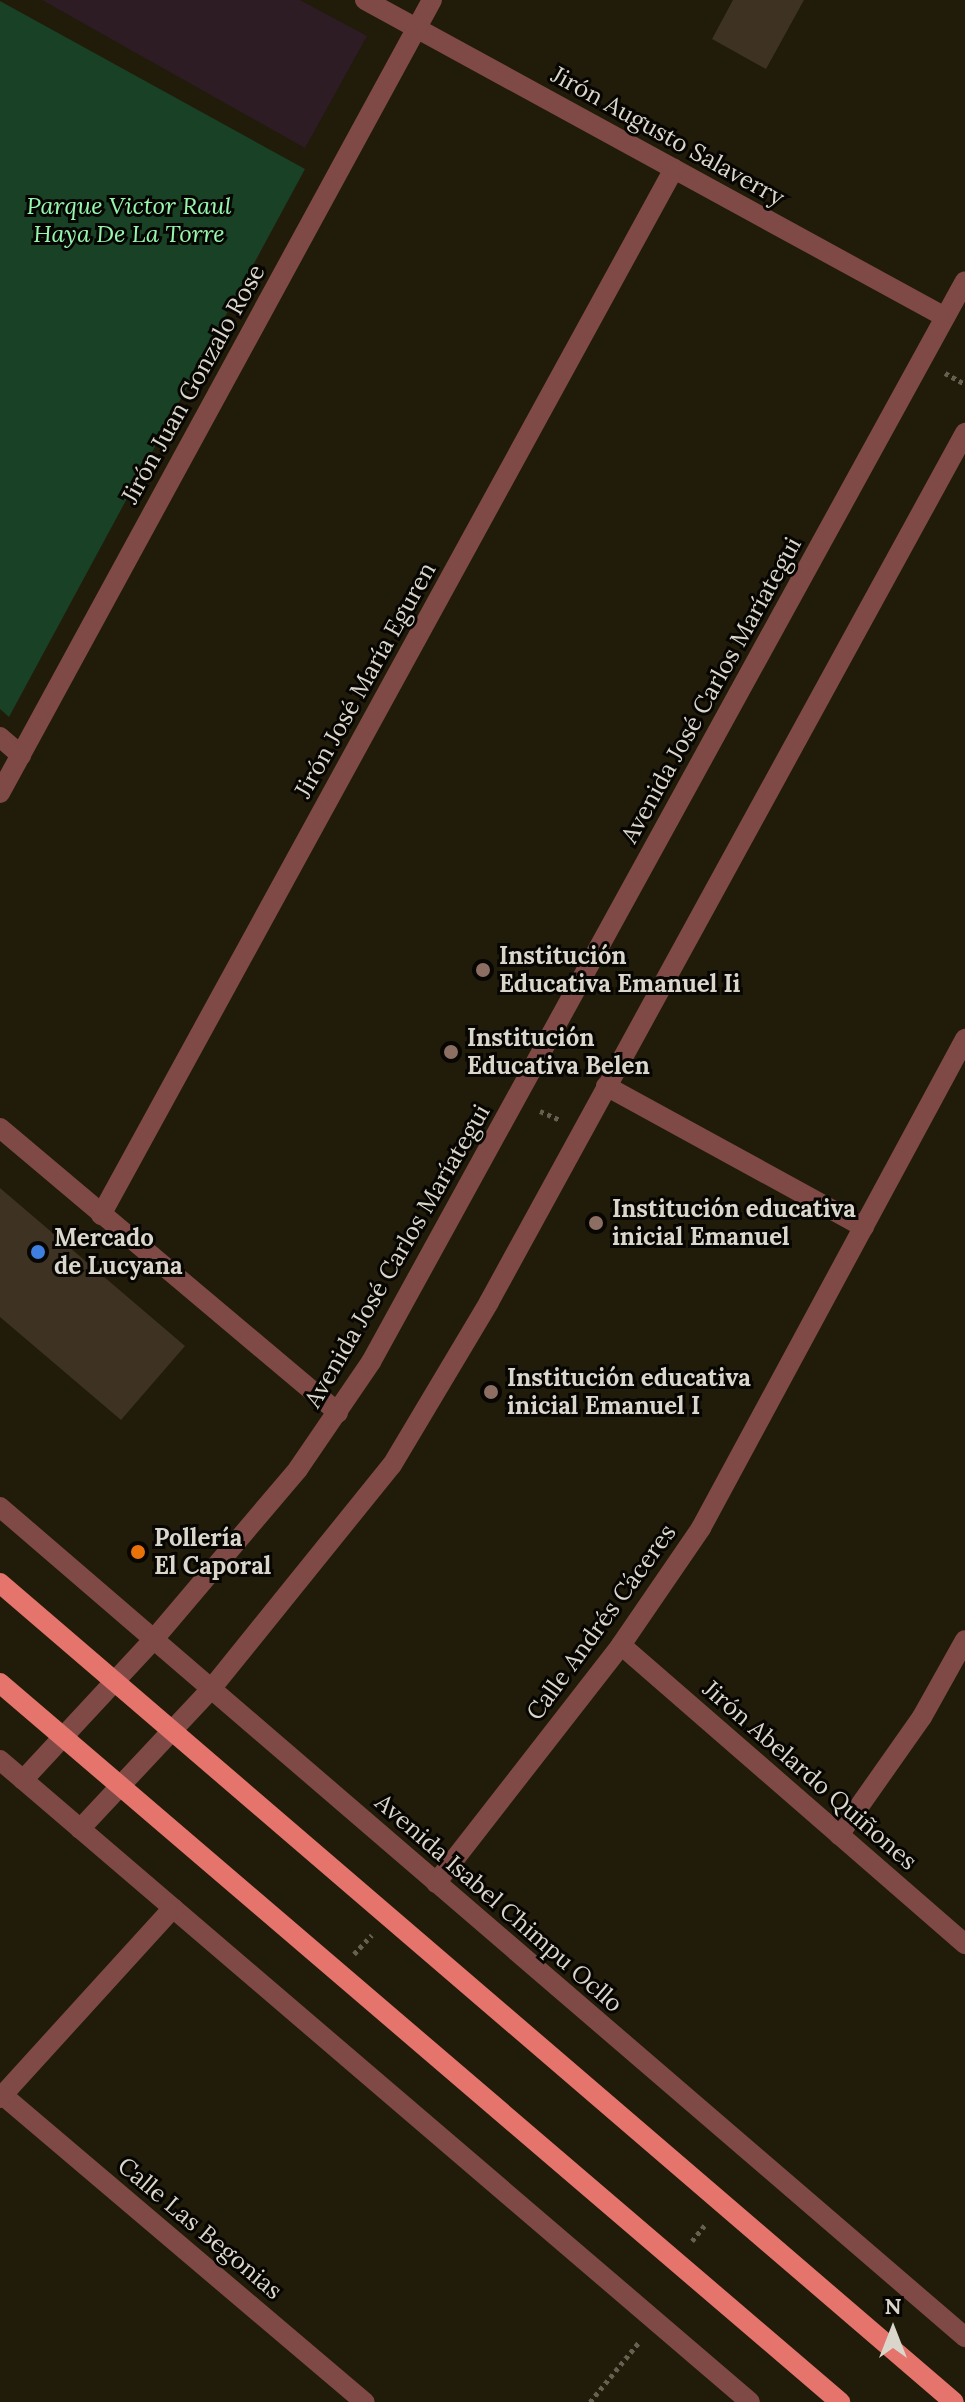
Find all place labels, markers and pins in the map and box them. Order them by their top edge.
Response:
place label: Institución Educativa Emanuel Ii [499,942,740,998]
marker: Institución Educativa Emanuel Ii [474,961,492,979]
place label: Institución Educativa Belen [467,1024,650,1080]
marker: Institución Educativa Belen [442,1043,460,1061]
place label: Institución educativa inicial Emanuel [612,1195,856,1251]
marker: Institución educativa inicial Emanuel [587,1214,605,1232]
place label: Mercado de Lucyana [54,1224,183,1280]
marker: Mercado de Lucyana [29,1243,47,1261]
place label: Institución educativa inicial Emanuel I [507,1364,751,1420]
marker: Institución educativa inicial Emanuel I [482,1383,500,1401]
place label: Pollería El Caporal [154,1524,271,1580]
marker: Pollería El Caporal [129,1543,147,1561]

